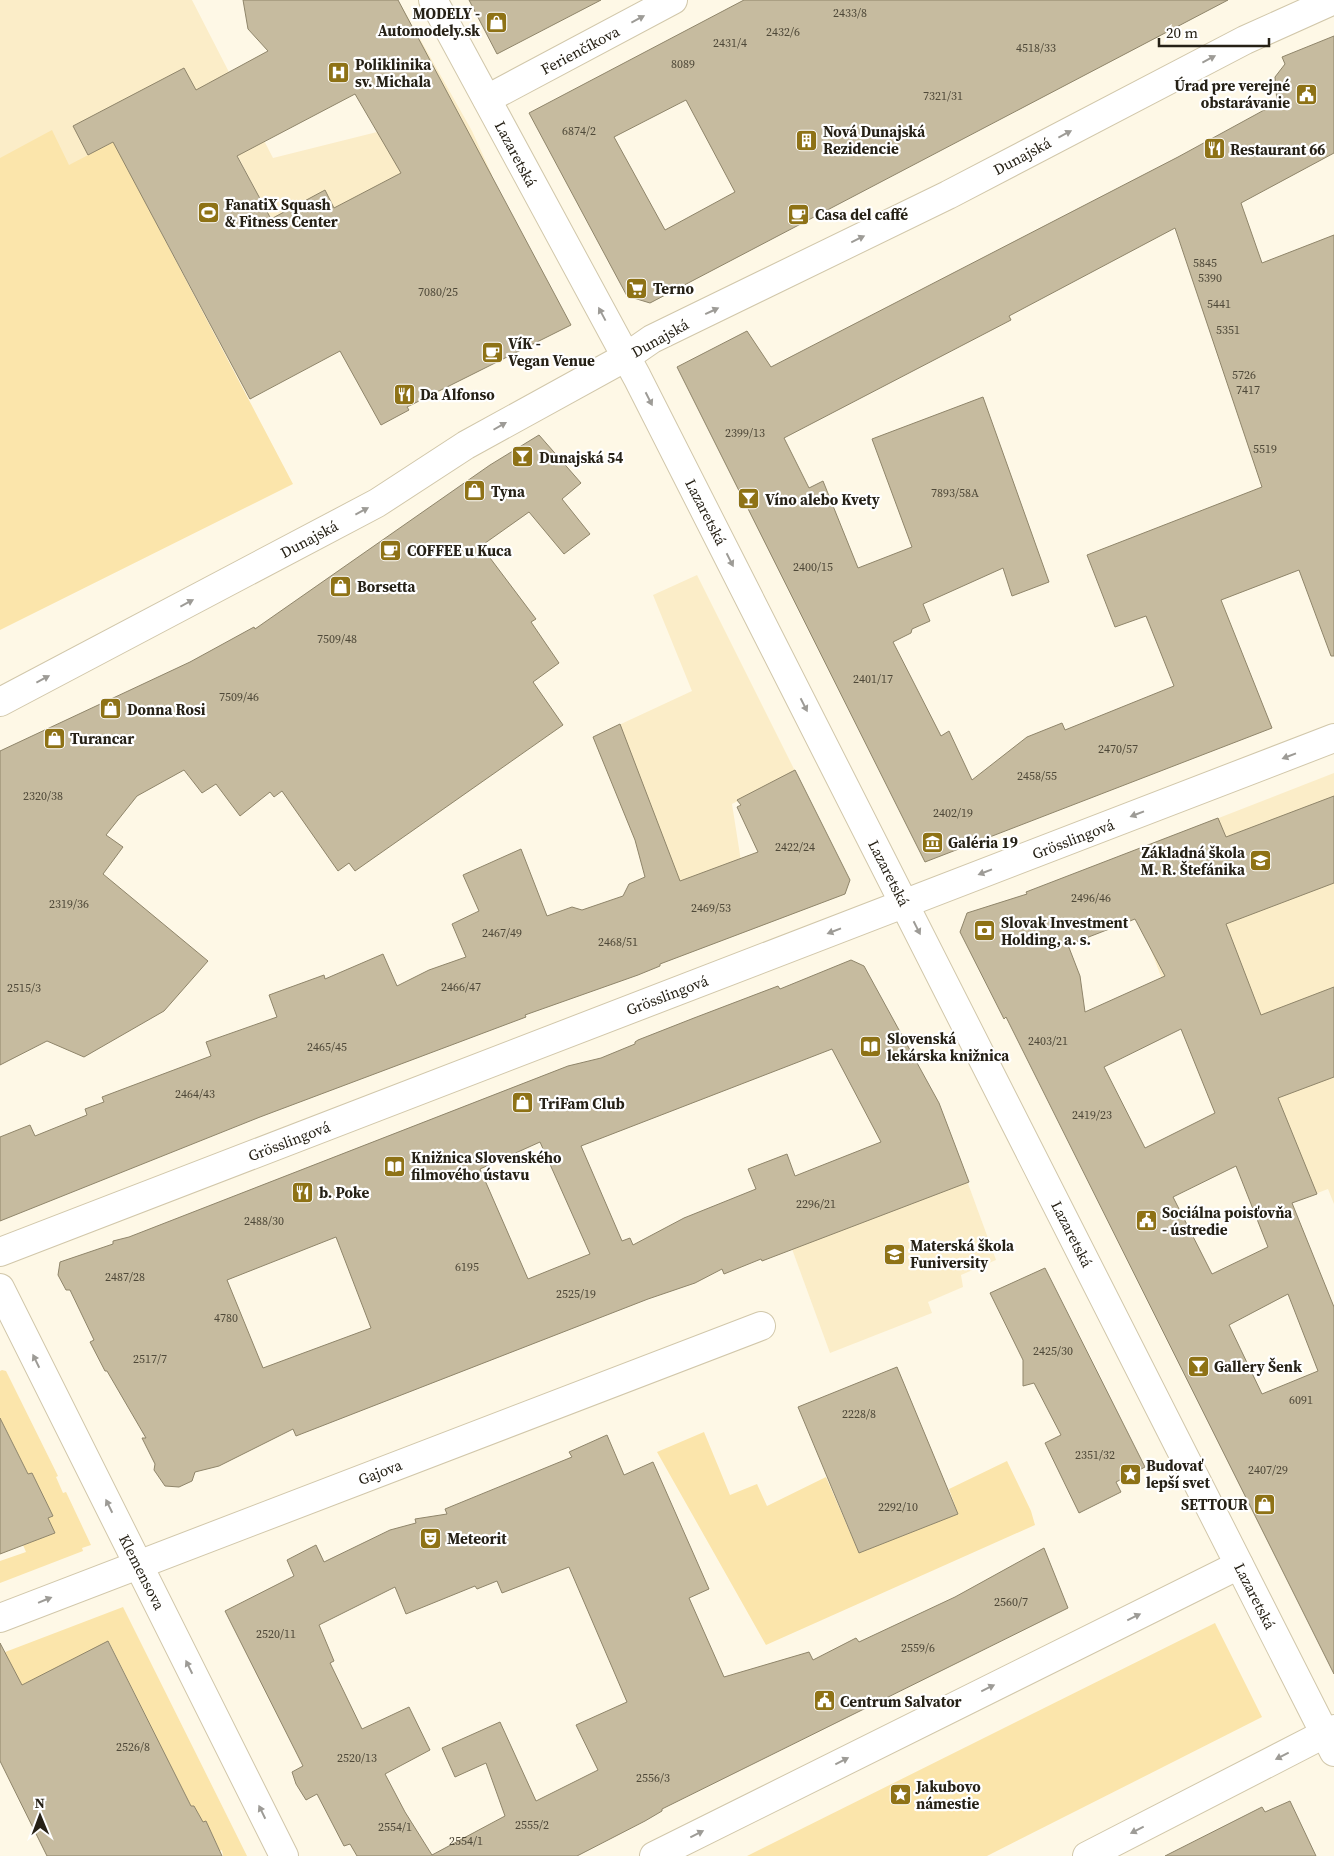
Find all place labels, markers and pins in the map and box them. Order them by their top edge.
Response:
place label: MODELY - Automodely.sk [378,3,480,41]
shop icon: MODELY - Automodely.sk [484,10,508,34]
place label: Poliklinika sv. Michala [355,54,432,92]
hospital icon: Poliklinika sv. Michala [327,61,351,85]
place label: Úrad pre verejné obstarávanie [1174,75,1290,113]
public building icon: Úrad pre verejné obstarávanie [1294,82,1318,106]
place label: Nová Dunajská Rezidencie [823,121,926,159]
building icon: Nová Dunajská Rezidencie [795,128,819,152]
restaurant icon: Restaurant 66 [1202,137,1226,161]
place label: Restaurant 66 [1230,139,1325,160]
place label: FanatiX Squash & Fitness Center [225,194,338,232]
sports icon: FanatiX Squash & Fitness Center [197,201,221,225]
cafe icon: Casa del caffé [787,202,811,226]
place label: Casa del caffé [815,204,908,225]
supermarket icon: Terno [625,276,649,300]
place label: Terno [653,278,694,299]
place label: VíK - Vegan Venue [508,333,595,371]
cafe icon: VíK - Vegan Venue [480,340,504,364]
restaurant icon: Da Alfonso [392,382,416,406]
place label: Da Alfonso [420,384,495,405]
bar icon: Dunajská 54 [511,445,535,469]
place label: Dunajská 54 [539,447,623,468]
shop icon: Tyna [463,479,487,503]
place label: Tyna [491,481,526,502]
bar icon: Víno alebo Kvety [737,487,761,511]
place label: Víno alebo Kvety [765,489,880,510]
cafe icon: COFFEE u Kuca [379,538,403,562]
place label: COFFEE u Kuca [407,540,513,561]
shop icon: Borsetta [329,574,353,598]
place label: Borsetta [357,576,416,597]
shop icon: Donna Rosi [99,697,123,721]
place label: Donna Rosi [127,699,206,720]
shop icon: Turancar [42,726,66,750]
place label: Turancar [70,728,134,749]
museum icon: Galéria 19 [920,830,944,854]
place label: Galéria 19 [948,832,1018,853]
place label: Základná škola M. R. Štefánika [1141,842,1246,880]
school or university icon: Základná škola M. R. Štefánika [1249,849,1273,873]
place label: Slovak Investment Holding, a. s. [1001,912,1129,950]
bank icon: Slovak Investment Holding, a. s. [973,919,997,943]
place label: Slovenská lekárska knižnica [887,1028,1010,1066]
library icon: Slovenská lekárska knižnica [859,1035,883,1059]
shop icon: TriFam Club [511,1091,535,1115]
place label: TriFam Club [539,1093,625,1114]
place label: Knižnica Slovenského filmového ústavu [411,1147,562,1185]
library icon: Knižnica Slovenského filmového ústavu [383,1154,407,1178]
restaurant icon: b. Poke [291,1180,315,1204]
place label: b. Poke [319,1182,370,1203]
place label: Sociálna poisťovňa - ústredie [1162,1202,1293,1240]
public building icon: Sociálna poisťovňa - ústredie [1134,1209,1158,1233]
place label: Materská škola Funiversity [910,1235,1015,1273]
school or university icon: Materská škola Funiversity [882,1242,906,1266]
bar icon: Gallery Šenk [1186,1354,1210,1378]
place label: Gallery Šenk [1214,1356,1302,1377]
place label: Budovať lepší svet [1146,1455,1210,1493]
place icon: Budovať lepší svet [1118,1462,1142,1486]
shop icon: SETTOUR [1252,1492,1276,1516]
place label: SETTOUR [1181,1494,1249,1515]
theatre icon: Meteorit [419,1526,443,1550]
place label: Meteorit [447,1528,507,1549]
public building icon: Centrum Salvator [812,1689,836,1713]
place label: Centrum Salvator [840,1691,962,1712]
place label: Jakubovo námestie [915,1776,981,1814]
place icon: Jakubovo námestie [888,1783,912,1807]

